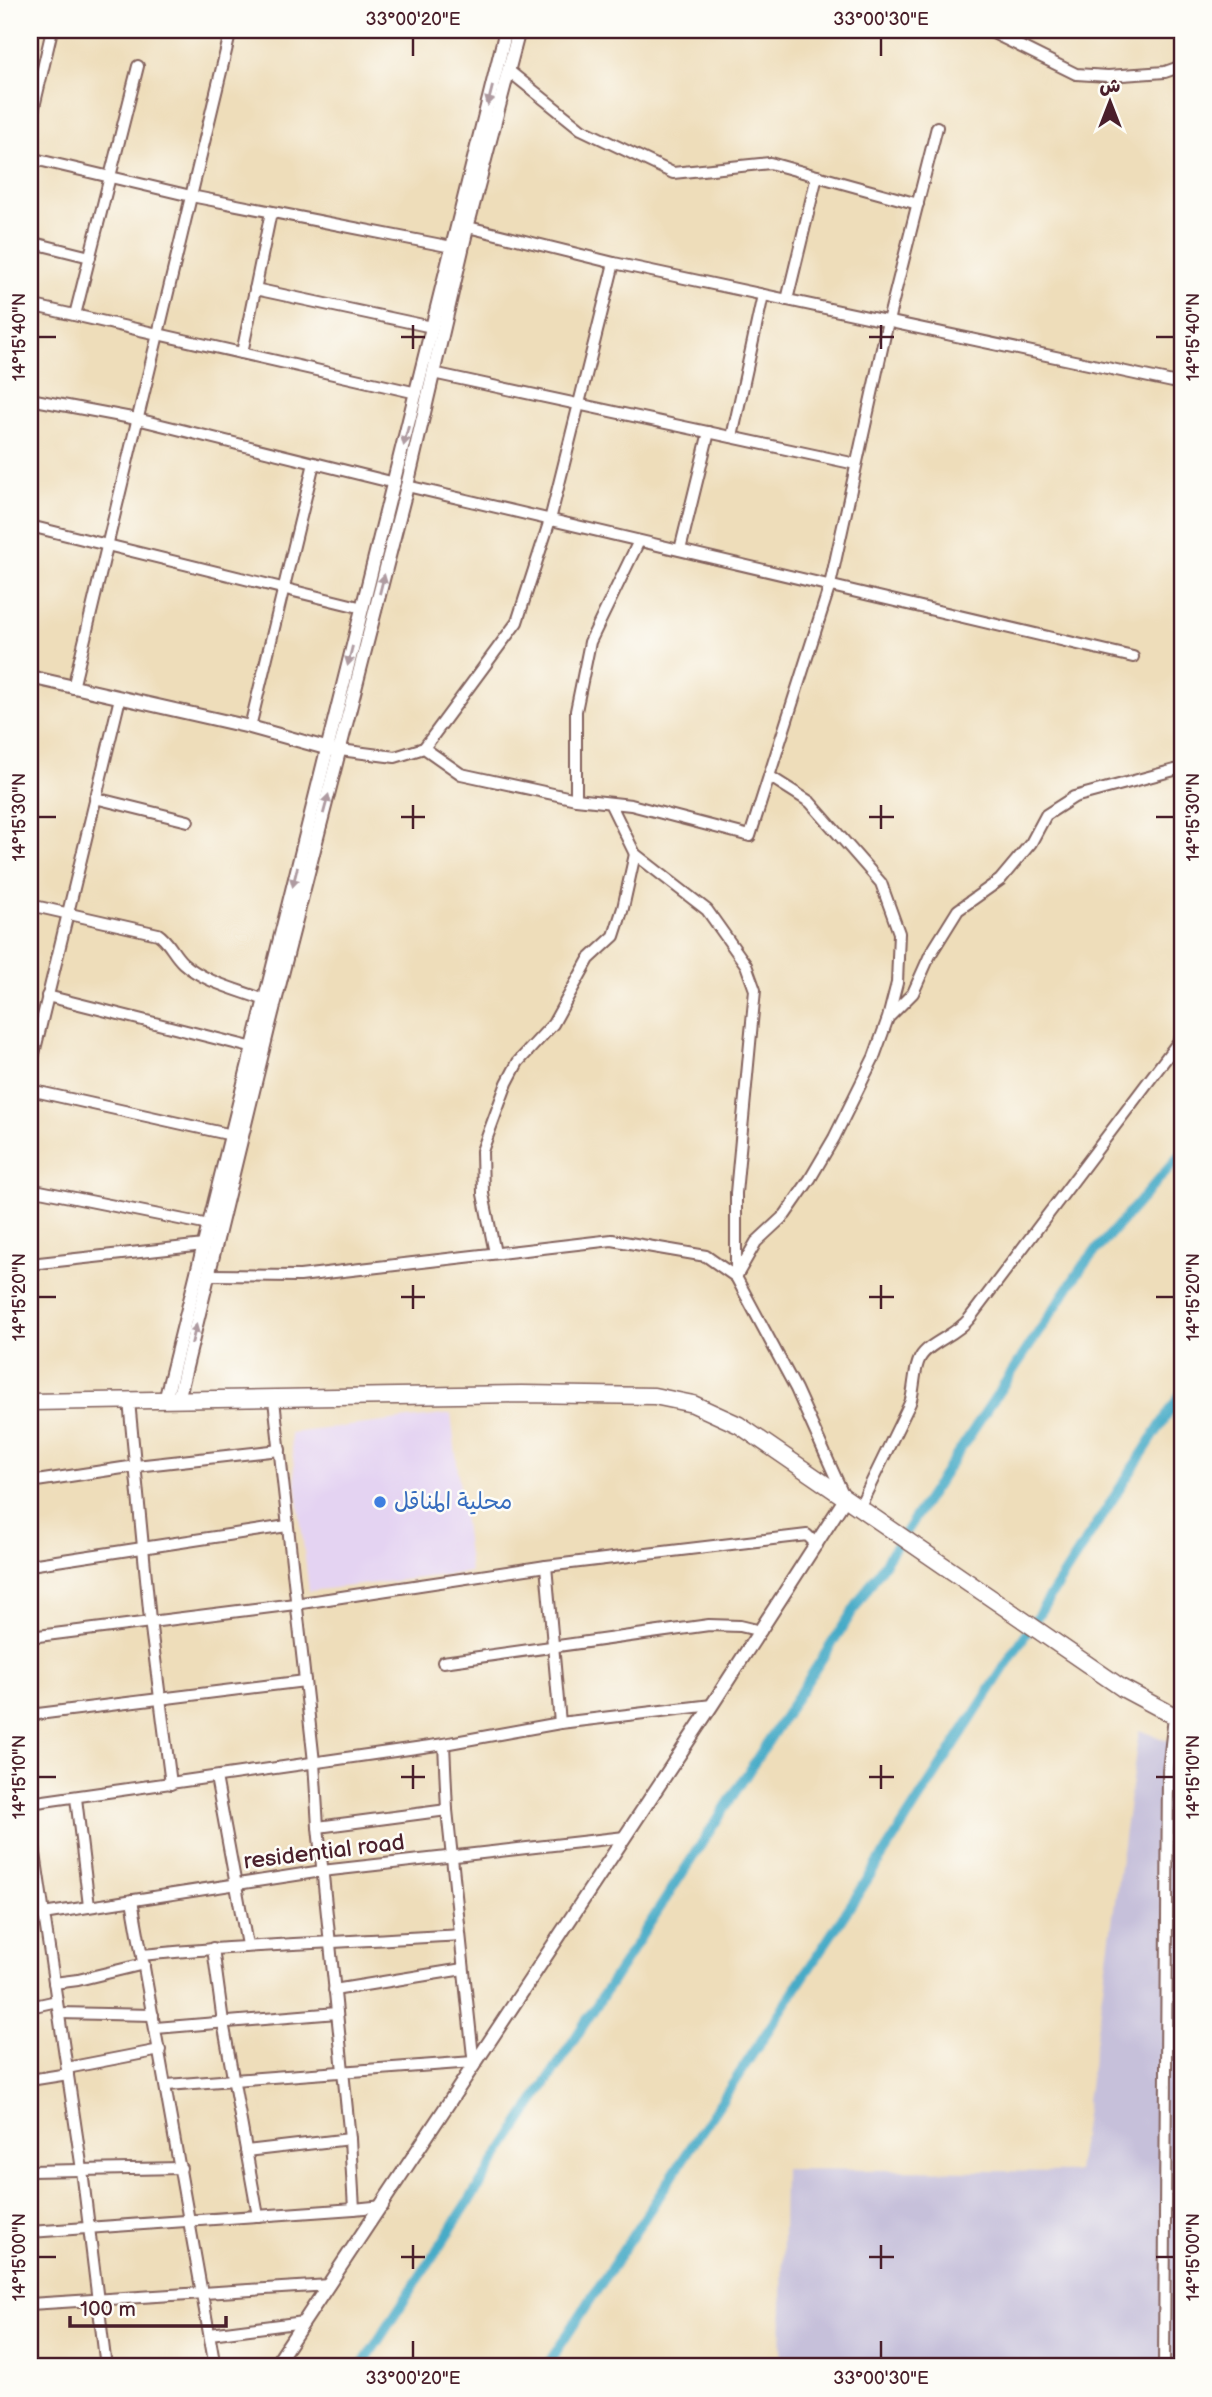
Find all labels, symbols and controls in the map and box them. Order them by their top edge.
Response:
text: 33°00'20"E [365,9,461,30]
text: 33°00'30"E [833,9,929,30]
north arrow [1076,66,1146,136]
text: ش [1100,75,1121,98]
one-way arrow [484,85,495,107]
text: 14°15'40"N [9,293,30,381]
text: 14°15'40"N [1183,293,1204,381]
one-way arrow [400,425,411,447]
one-way arrow [377,573,388,595]
one-way arrow [344,645,355,667]
text: 14°15'30"N [9,773,30,861]
text: 14°15'30"N [1183,773,1204,861]
one-way arrow [321,793,332,815]
one-way arrow [289,866,300,888]
text: 14°15'20"N [9,1253,30,1341]
text: 14°15'20"N [1183,1253,1204,1341]
one-way arrow [189,1323,200,1345]
place label: محلية المناقل [394,1488,512,1516]
marker: محلية المناقل [372,1494,388,1510]
text: 14°15'10"N [9,1735,30,1819]
text: 14°15'10"N [1183,1735,1204,1819]
street label: residential road [242,1828,406,1876]
text: 14°15'00"N [9,2213,30,2301]
text: 14°15'00"N [1183,2213,1204,2301]
scale bar [70,2285,226,2329]
text: 100 m [80,2297,136,2322]
text: 33°00'20"E [365,2368,461,2389]
text: 33°00'30"E [833,2368,929,2389]

